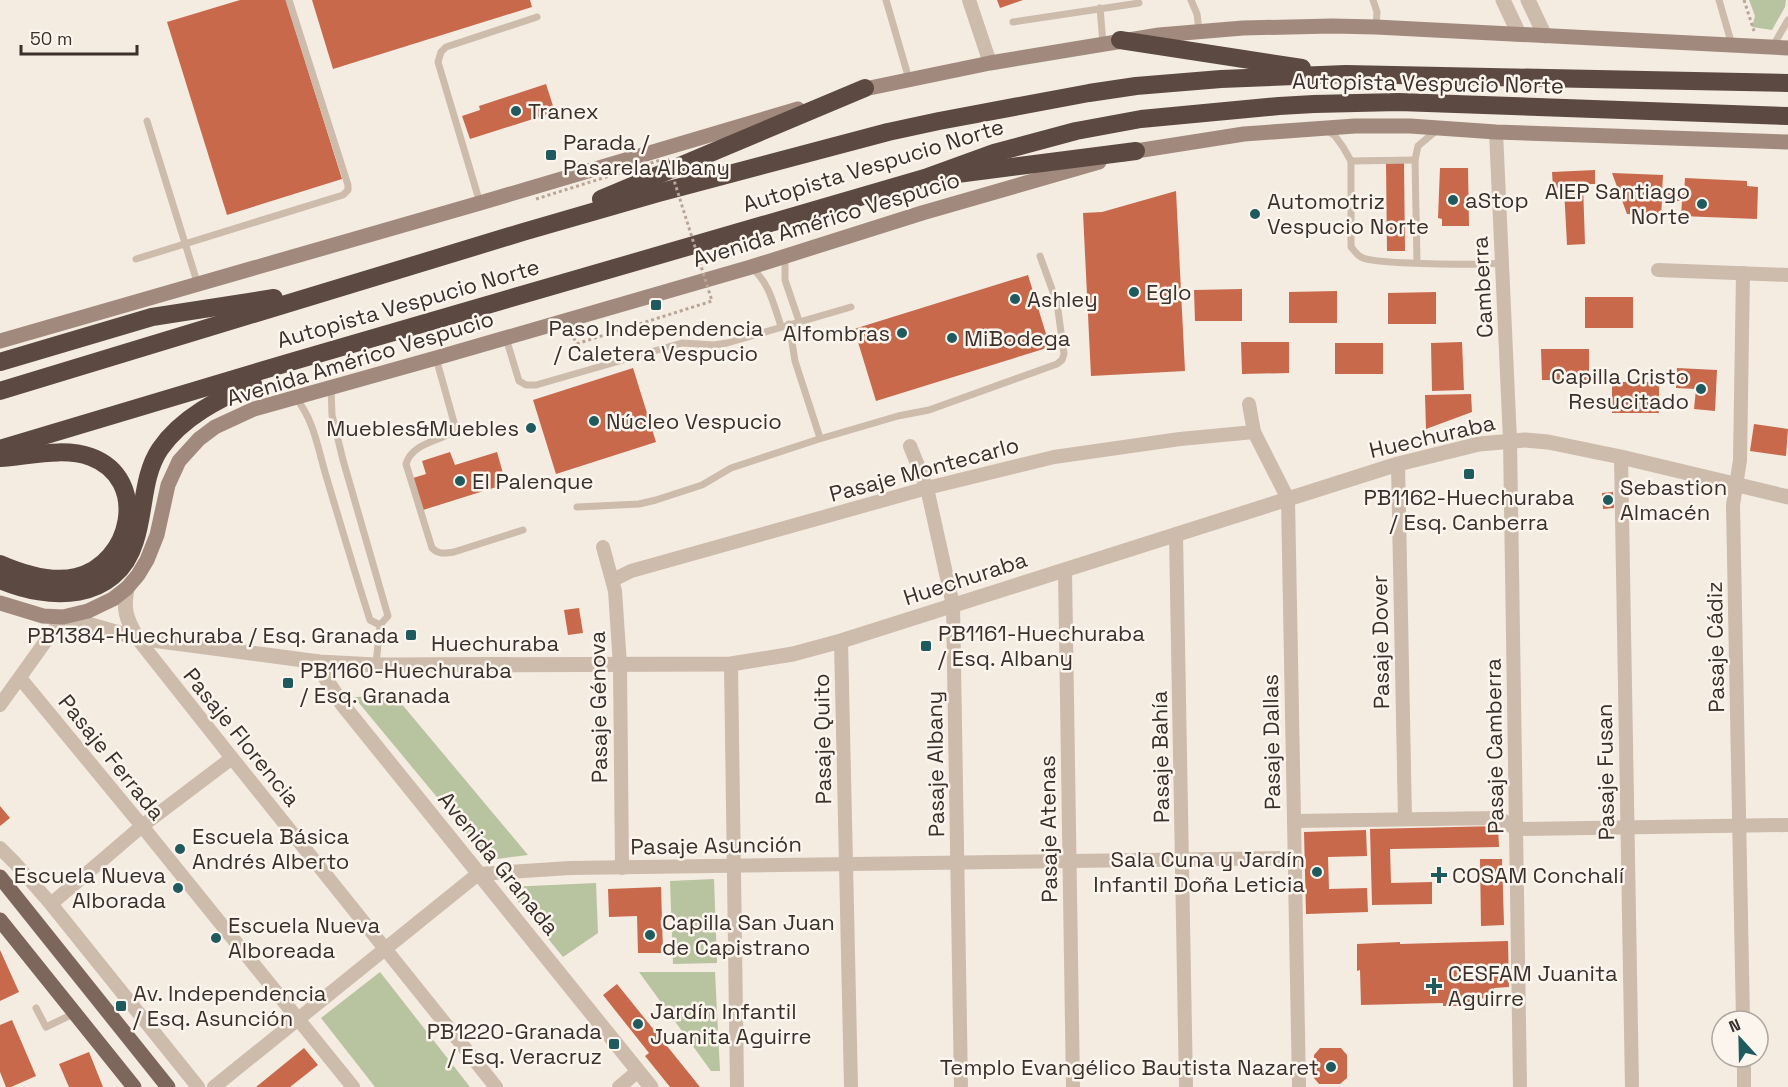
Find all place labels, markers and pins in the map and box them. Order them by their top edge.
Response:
place label: Tranex [528,97,599,125]
marker: Tranex [509,104,523,118]
place label: Parada / Pasarela Albany [563,128,730,181]
marker: Parada / Pasarela Albany [544,148,558,162]
place label: AIEP Santiago Norte [1545,177,1690,230]
place label: aStop [1465,186,1529,214]
place label: Automotriz Vespucio Norte [1267,187,1429,240]
marker: aStop [1446,193,1460,207]
marker: AIEP Santiago Norte [1695,197,1709,211]
marker: Automotriz Vespucio Norte [1248,207,1262,221]
place label: Eglo [1146,278,1192,306]
place label: Ashley [1027,285,1098,313]
marker: Eglo [1127,285,1141,299]
marker: Ashley [1008,292,1022,306]
marker: Paso Independencia / Caletera Vespucio [649,298,663,312]
place label: Paso Independencia / Caletera Vespucio [549,314,764,367]
place label: Alfombras [783,319,890,347]
place label: MiBodega [964,324,1071,352]
marker: Alfombras [895,326,909,340]
marker: MiBodega [945,331,959,345]
place label: Capilla Cristo Resucitado [1551,362,1689,415]
marker: Capilla Cristo Resucitado [1694,382,1708,396]
place label: Núcleo Vespucio [606,407,782,435]
place label: Muebles&Muebles [326,414,519,442]
marker: Núcleo Vespucio [587,414,601,428]
marker: Muebles&Muebles [524,421,538,435]
place label: El Palenque [472,467,594,495]
marker: PB1162-Huechuraba / Esq. Canberra [1462,467,1476,481]
place label: Sebastion Almacén [1620,473,1727,526]
marker: El Palenque [453,474,467,488]
place label: PB1162-Huechuraba / Esq. Canberra [1364,483,1575,536]
marker: Sebastion Almacén [1601,493,1615,507]
place label: PB1161-Huechuraba / Esq. Albany [938,619,1145,672]
place label: PB1384-Huechuraba / Esq. Granada [27,621,399,649]
marker: PB1384-Huechuraba / Esq. Granada [404,628,418,642]
marker: PB1161-Huechuraba / Esq. Albany [919,639,933,653]
place label: PB1160-Huechuraba / Esq. Granada [300,656,512,709]
marker: PB1160-Huechuraba / Esq. Granada [281,676,295,690]
place label: Escuela Básica Andrés Alberto [192,822,350,875]
marker: Escuela Básica Andrés Alberto [173,842,187,856]
place label: Sala Cuna y Jardín Infantil Doña Leticia [1093,845,1305,898]
place label: Escuela Nueva Alborada [14,861,166,914]
place label: COSAM Conchalí [1452,861,1625,889]
marker: Sala Cuna y Jardín Infantil Doña Leticia [1310,865,1324,879]
marker: COSAM Conchalí [1430,866,1448,884]
marker: Escuela Nueva Alborada [171,881,185,895]
place label: Capilla San Juan de Capistrano [662,908,835,961]
place label: Escuela Nueva Alboreada [228,911,380,964]
marker: Capilla San Juan de Capistrano [643,928,657,942]
marker: Escuela Nueva Alboreada [209,931,223,945]
place label: CESFAM Juanita Aguirre [1448,959,1618,1012]
marker: CESFAM Juanita Aguirre [1425,977,1443,995]
place label: Av. Independencia / Esq. Asunción [133,979,327,1032]
place label: Jardín Infantil Juanita Aguirre [650,997,812,1050]
marker: Av. Independencia / Esq. Asunción [114,999,128,1013]
place label: PB1220-Granada / Esq. Veracruz [427,1017,602,1070]
marker: Jardín Infantil Juanita Aguirre [631,1017,645,1031]
marker: PB1220-Granada / Esq. Veracruz [607,1037,621,1051]
place label: Templo Evangélico Bautista Nazaret [940,1053,1319,1081]
marker: Templo Evangélico Bautista Nazaret [1324,1060,1338,1074]

